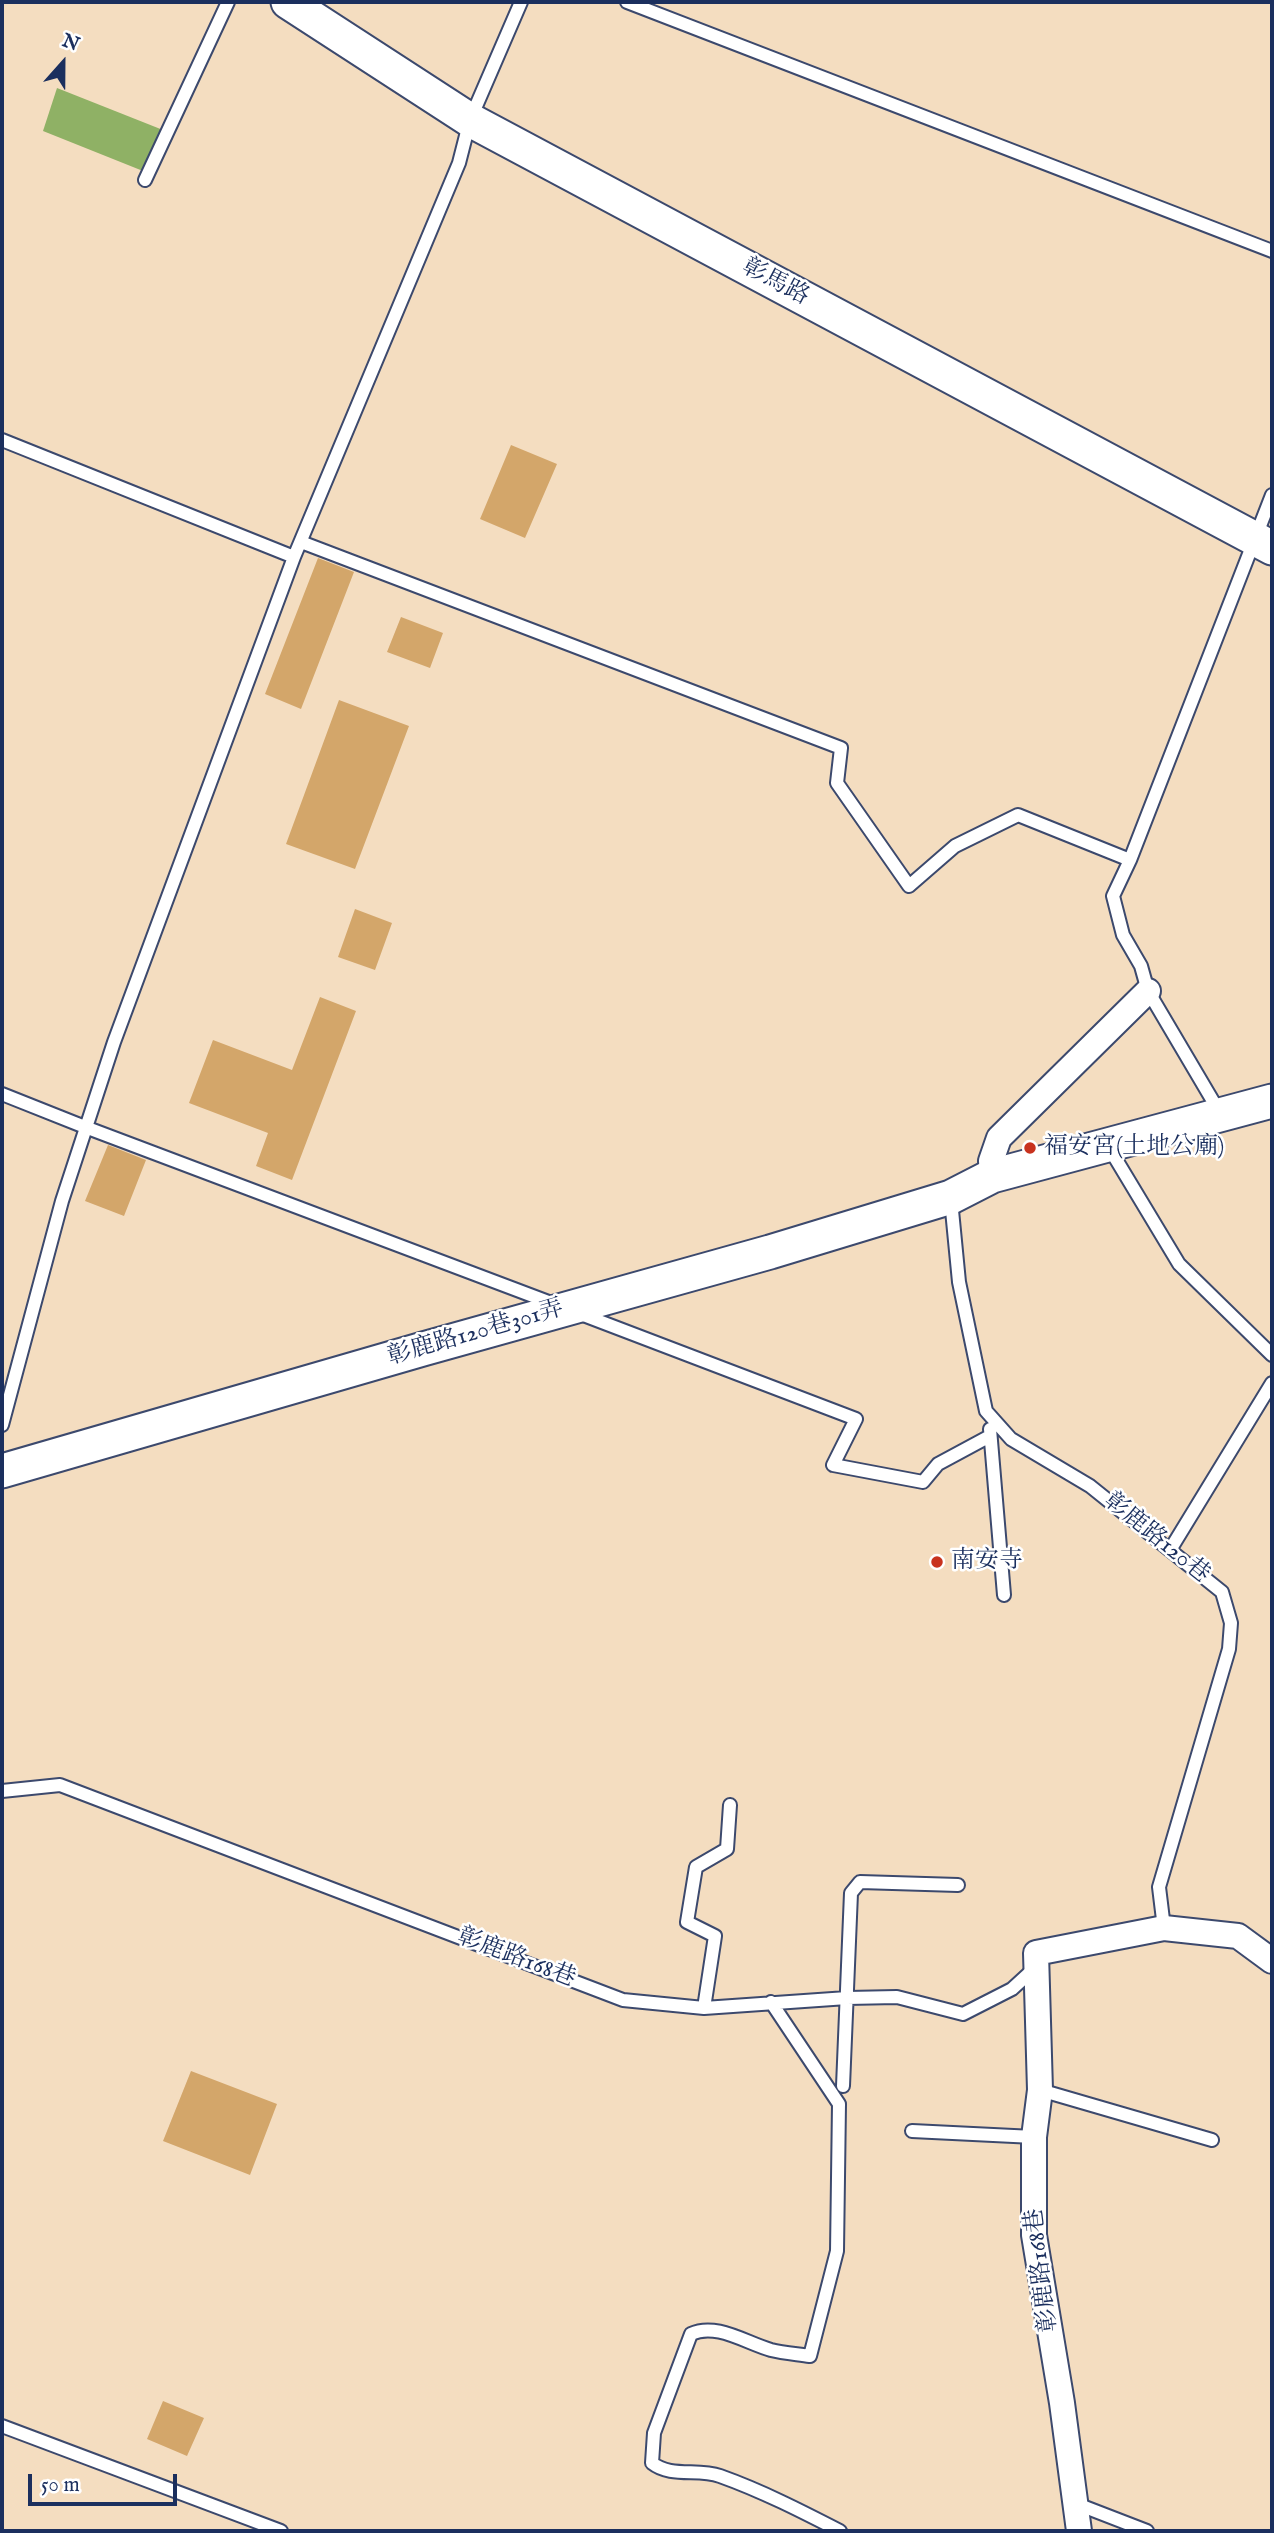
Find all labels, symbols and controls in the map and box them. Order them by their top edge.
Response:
north arrow [28,28,98,98]
text: N [59,29,82,58]
street label: 彰馬路 [736,253,814,313]
place label: 福安宮(土地公廟) [1044,1134,1224,1162]
marker: 福安宮(土地公廟) [1022,1140,1038,1156]
street label: 彰鹿路120巷301弄 [385,1295,567,1373]
street label: 彰鹿路120巷 [1097,1488,1215,1590]
place label: 南安寺 [951,1548,1023,1576]
marker: 南安寺 [929,1554,945,1570]
street label: 彰鹿路168巷 [453,1923,579,1995]
street label: 彰鹿路168巷 [1021,2206,1065,2334]
scale bar [32,2460,180,2504]
text: 50 m [41,2472,80,2499]

